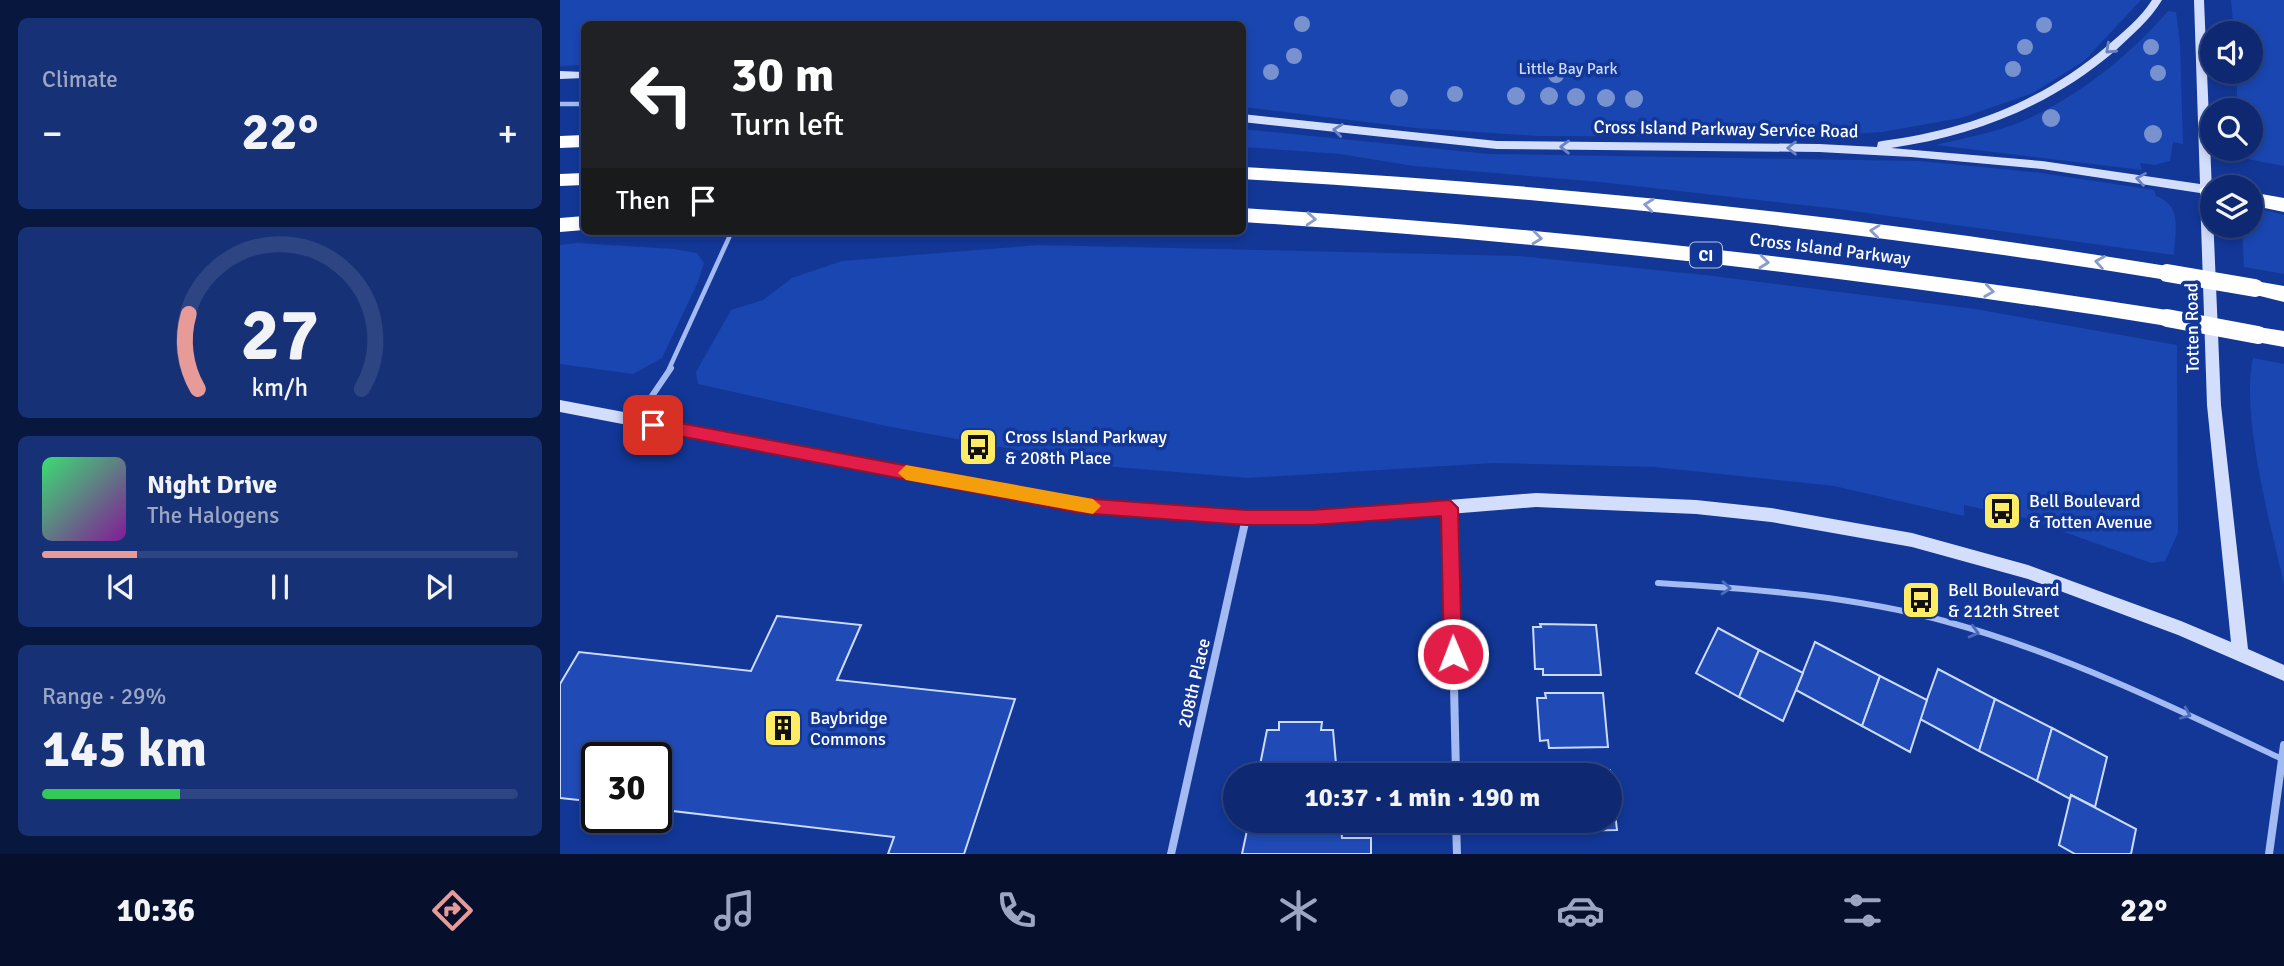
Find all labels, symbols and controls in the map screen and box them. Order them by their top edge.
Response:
map controls [2200,21,2263,238]
button: sound [2200,21,2263,84]
one-way arrow [2105,41,2118,54]
text: 30 m [731,45,834,105]
icon: left [616,49,707,140]
park label: Little Bay Park [1519,59,1617,79]
text: Climate [42,65,118,94]
button: search [2200,98,2263,161]
text: 22° [242,100,318,164]
text: Turn left [731,105,844,144]
text: − [42,110,63,157]
text: + [497,110,518,157]
street label: Cross Island Parkway Service Road [1593,116,1859,142]
one-way arrow [1332,123,1344,138]
one-way arrow [1559,139,1570,155]
one-way arrow [1787,140,1797,156]
one-way arrow [2135,172,2146,187]
button: layers [2200,175,2263,238]
icon: arrive [684,182,722,220]
text: Then [616,185,670,217]
one-way arrow [1643,198,1654,213]
one-way arrow [1305,211,1316,226]
one-way arrow [1869,223,1880,238]
street label: Cross Island Parkway [1748,228,1912,270]
one-way arrow [1532,230,1543,245]
road number: CI [1690,243,1722,268]
one-way arrow [1758,254,1769,269]
one-way arrow [2094,255,2106,270]
one-way arrow [1983,283,1995,298]
street label: Totten Road [2180,283,2204,373]
text: 27 [241,291,319,380]
text: km/h [252,371,308,402]
pin [623,395,683,455]
icon: arrive [634,406,672,444]
bus stop icon: Cross Island Parkway & 208th Place [957,426,999,468]
place label: Cross Island Parkway & 208th Place [1005,426,1167,469]
text: Night Drive [147,469,277,501]
bus stop icon: Bell Boulevard & Totten Avenue [1981,490,2023,532]
place label: Bell Boulevard & Totten Avenue [2029,490,2152,533]
text: The Halogens [147,501,279,530]
icon: previous [102,568,140,606]
icon: pause [261,568,299,606]
icon: next [420,568,458,606]
bus stop icon: Bell Boulevard & 212th Street [1900,579,1942,621]
place label: Bell Boulevard & 212th Street [1948,579,2060,622]
one-way arrow [1721,580,1732,595]
position arrow [1416,617,1490,691]
one-way arrow [1967,624,1979,638]
street label: 208th Place [1173,636,1215,730]
text: Range · 29% [42,682,166,711]
one-way arrow [2179,705,2191,719]
building icon: Baybridge Commons [762,707,804,749]
place label: Baybridge Commons [810,707,888,750]
text: 145 km [42,717,207,781]
speed limit sign: 30 [581,742,672,833]
text: 10:37 · 1 min · 190 m [1305,782,1540,814]
icon: directions [428,886,477,935]
icon: music [710,886,759,935]
icon: phone [992,886,1041,935]
icon: climate [1274,886,1323,935]
icon: car [1556,886,1605,935]
icon: filters [1838,886,1887,935]
text: 10:36 [117,891,195,930]
text: 22° [2120,891,2167,930]

